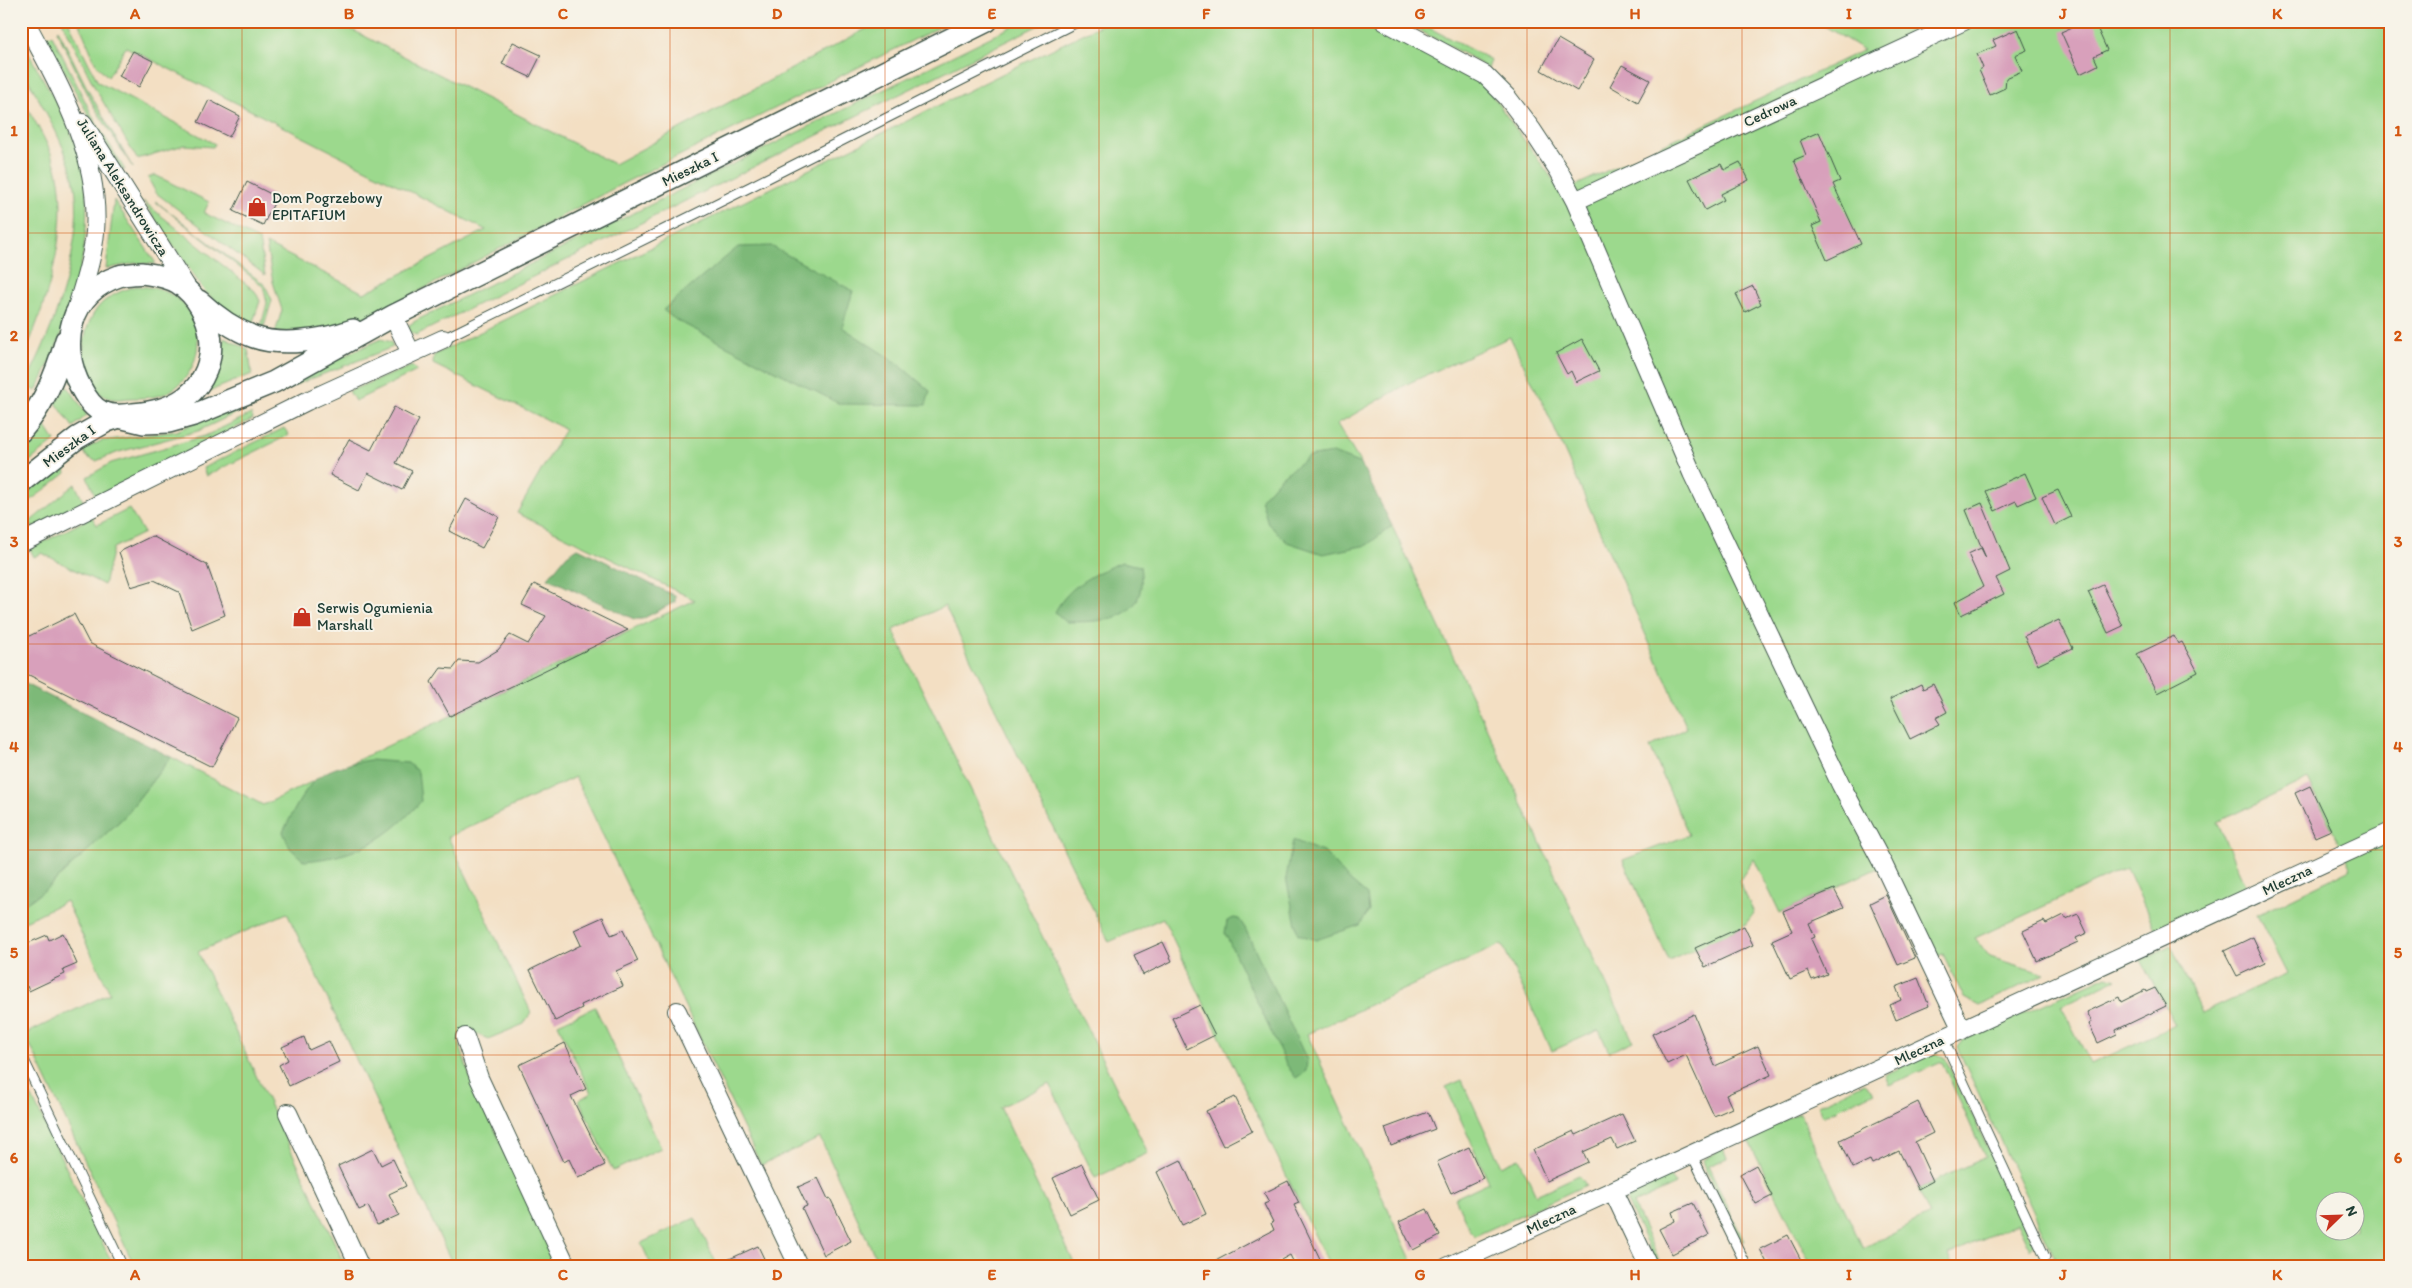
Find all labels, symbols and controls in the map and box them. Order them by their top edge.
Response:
text: A [129,4,141,23]
text: B [344,4,355,23]
text: C [558,4,569,23]
text: D [772,4,783,23]
text: E [988,4,997,23]
text: F [1202,4,1211,23]
text: G [1414,4,1426,23]
text: H [1629,4,1641,23]
text: I [1846,4,1852,23]
text: J [2058,4,2067,23]
text: K [2272,4,2283,23]
street label: Cedrowa [1741,91,1800,131]
street label: Juliana Aleksandrowicza [73,115,173,260]
text: 1 [10,121,18,140]
text: 1 [2394,121,2402,140]
street label: Mieszka I [659,148,721,190]
place label: Dom Pogrzebowy EPITAFIUM [272,189,382,224]
shop icon: Dom Pogrzebowy EPITAFIUM [246,196,268,218]
text: 2 [10,326,19,345]
text: 2 [2394,326,2403,345]
street label: Mieszka I [39,421,99,471]
text: 3 [10,532,19,551]
text: 3 [2394,532,2403,551]
place label: Serwis Ogumienia Marshall [317,599,433,634]
shop icon: Serwis Ogumienia Marshall [291,606,313,628]
text: 4 [9,737,19,756]
text: 4 [2393,737,2403,756]
street label: Mleczna [2259,860,2315,899]
text: 5 [10,943,19,962]
text: 5 [2394,943,2403,962]
street label: Mleczna [1891,1030,1947,1069]
text: 6 [10,1148,19,1167]
text: 6 [2394,1148,2403,1167]
north arrow [2314,1190,2364,1240]
street label: Mleczna [1523,1199,1579,1238]
text: N [2342,1203,2361,1219]
text: A [129,1265,141,1284]
text: B [344,1265,355,1284]
text: C [558,1265,569,1284]
text: D [772,1265,783,1284]
text: E [988,1265,997,1284]
text: F [1202,1265,1211,1284]
text: G [1414,1265,1426,1284]
text: H [1629,1265,1641,1284]
text: I [1846,1265,1852,1284]
text: J [2058,1265,2067,1284]
text: K [2272,1265,2283,1284]

